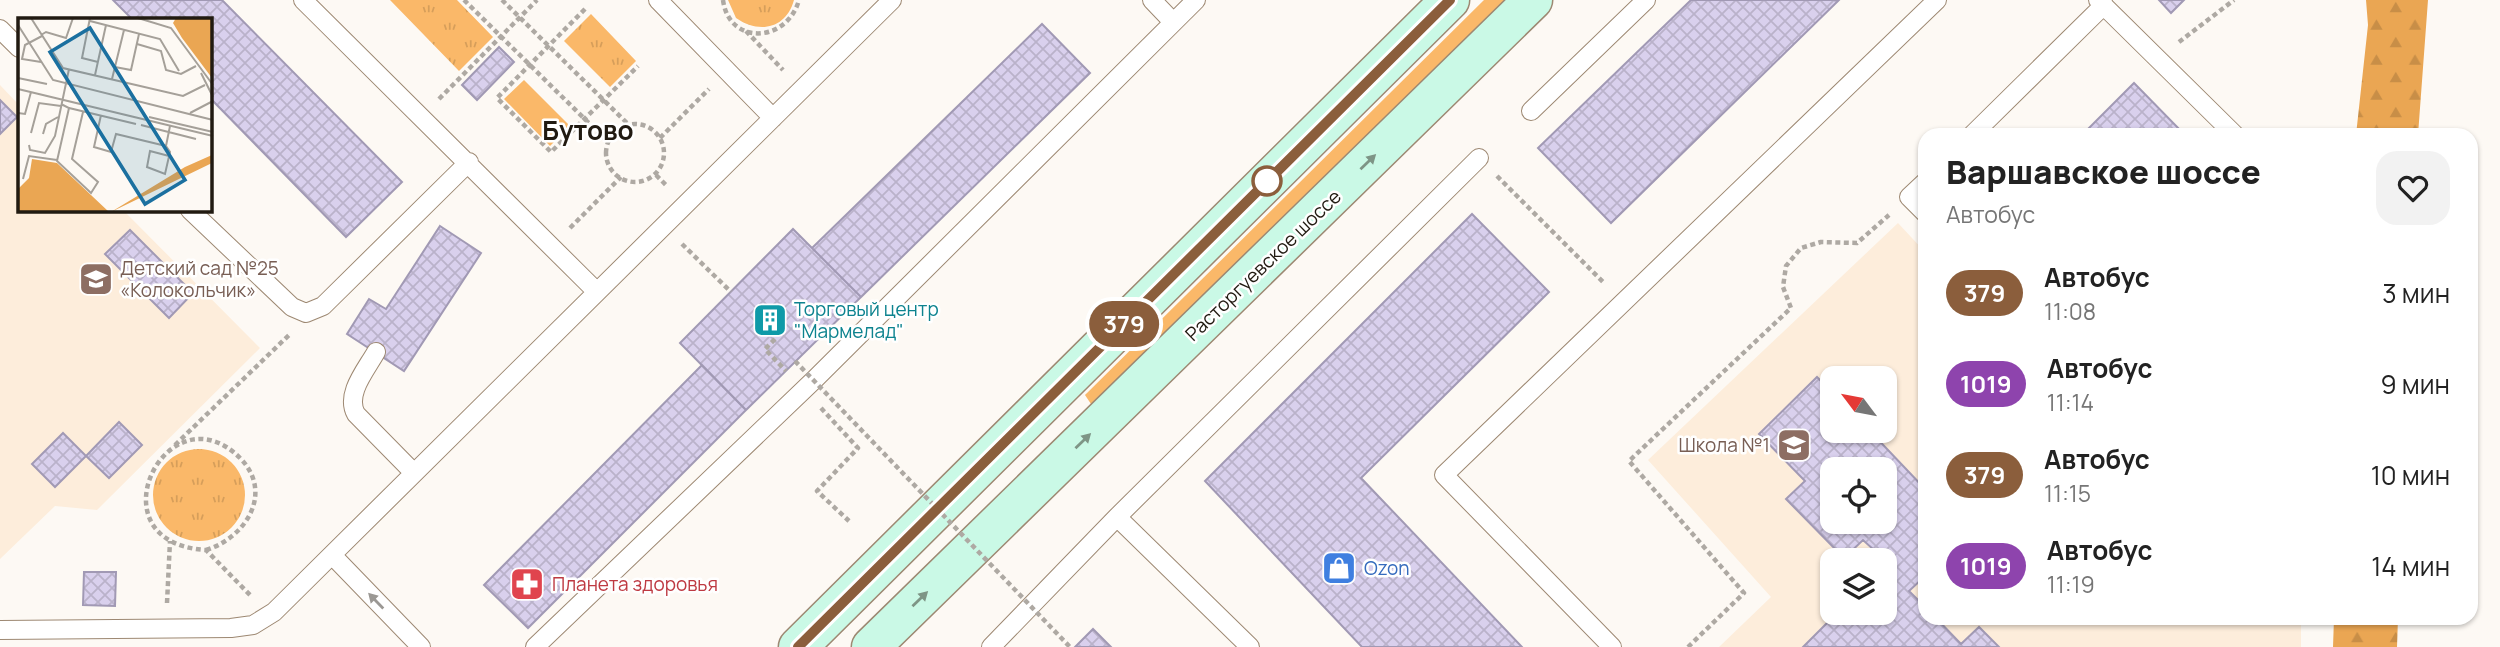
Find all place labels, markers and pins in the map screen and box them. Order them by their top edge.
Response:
unlabelled marker [1252,166,1282,196]
place label: Детский сад №25 «Колокольчик» [120,255,279,303]
school or university icon: Детский сад №25 «Колокольчик» [77,260,115,298]
place label: Торговый центр "Мармелад" [794,296,939,344]
building icon: Торговый центр "Мармелад" [751,301,789,339]
school or university icon: Школа №1 [1775,426,1813,464]
place label: Школа №1 [1679,432,1770,458]
shop icon: Ozon [1320,549,1358,587]
place label: Ozon [1364,555,1410,581]
pharmacy icon: Планета здоровья [508,565,546,603]
place label: Планета здоровья [552,571,718,597]

